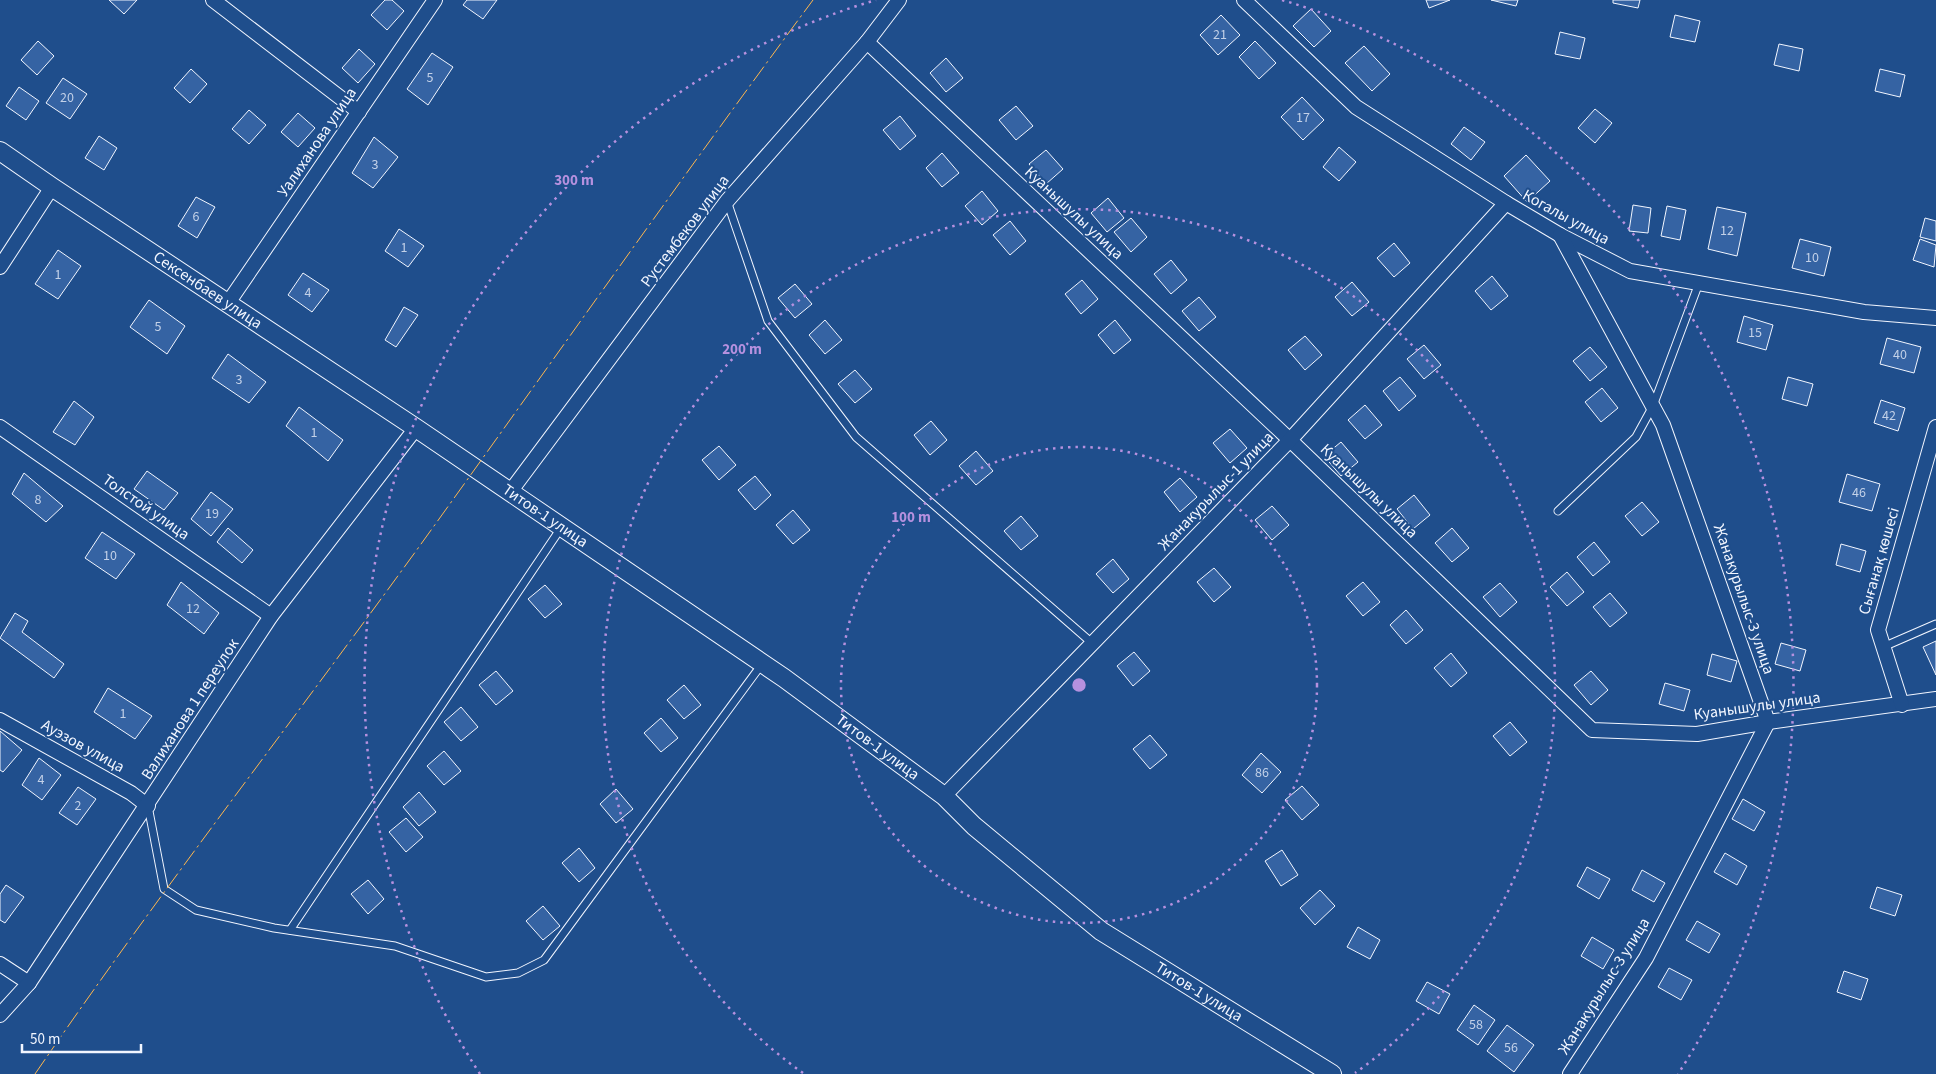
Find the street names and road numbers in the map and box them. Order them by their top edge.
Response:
street label: Уалиханова улица [272,83,362,201]
street label: Куанышулы улица [1020,161,1128,265]
street label: Рустембеков улица [636,170,734,292]
street label: Когалы улица [1519,184,1613,250]
street label: Сексенбаев улица [149,246,267,334]
street label: Жанакурылыс-1 улица [1153,427,1279,555]
street label: Куанышулы улица [1315,439,1423,543]
street label: Толстой улица [98,469,194,545]
street label: Титов-1 улица [498,479,592,553]
street label: Сығанақ көшесі [1853,505,1905,617]
street label: Жанакурылыс-3 улица [1708,521,1780,677]
street label: Валиханова 1 переулок [136,634,244,784]
street label: Куанышулы улица [1692,686,1822,726]
street label: Титов-1 улица [831,709,924,785]
street label: Ауэзов улица [37,714,129,778]
street label: Жанакурылыс-3 улица [1553,913,1655,1059]
street label: Титов-1 улица [1151,956,1247,1027]

